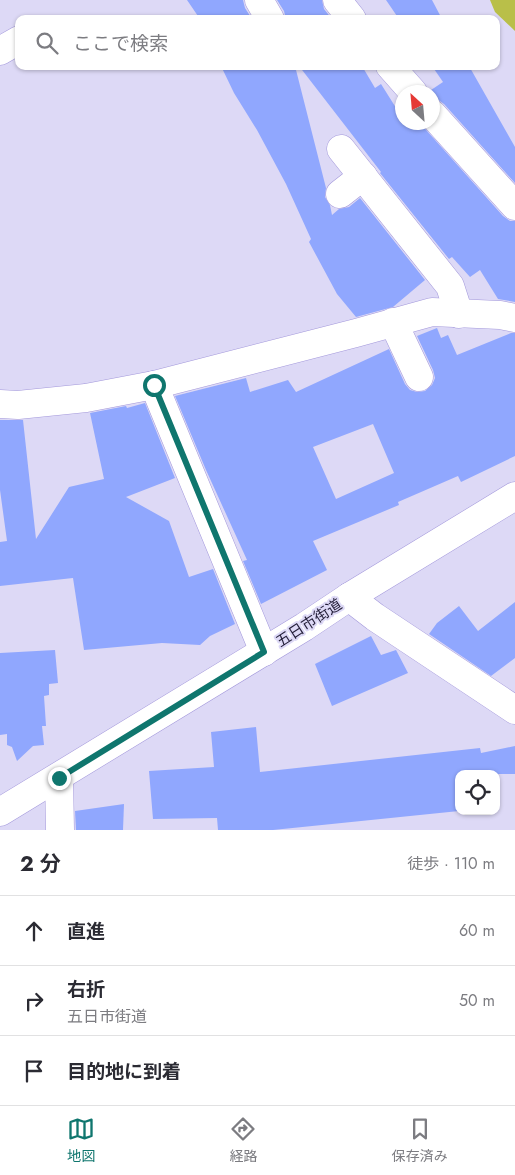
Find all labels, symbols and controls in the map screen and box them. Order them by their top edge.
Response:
search box [15,15,500,70]
icon: search [33,29,61,57]
text: ここで検索 [73,30,168,57]
north arrow [395,85,440,130]
route start [143,374,166,397]
street label: 五日市街道 [272,593,346,653]
route end [48,767,71,790]
map controls [455,770,500,815]
button: locate [455,770,500,815]
text: 2 分 [20,849,61,879]
text: 徒歩 · 110 m [407,852,495,875]
icon: ahead [20,917,48,945]
text: 直進 [67,918,105,945]
text: 60 m [459,919,495,942]
text: 右折 [67,976,105,1003]
icon: right [20,987,48,1015]
text: 50 m [459,989,495,1012]
text: 五日市街道 [67,1005,147,1028]
icon: arrive [20,1057,48,1085]
text: 目的地に到着 [67,1058,181,1085]
tab: 地図 [67,1115,95,1166]
tab: 経路 [229,1115,257,1166]
tab: 保存済み [392,1115,448,1166]

